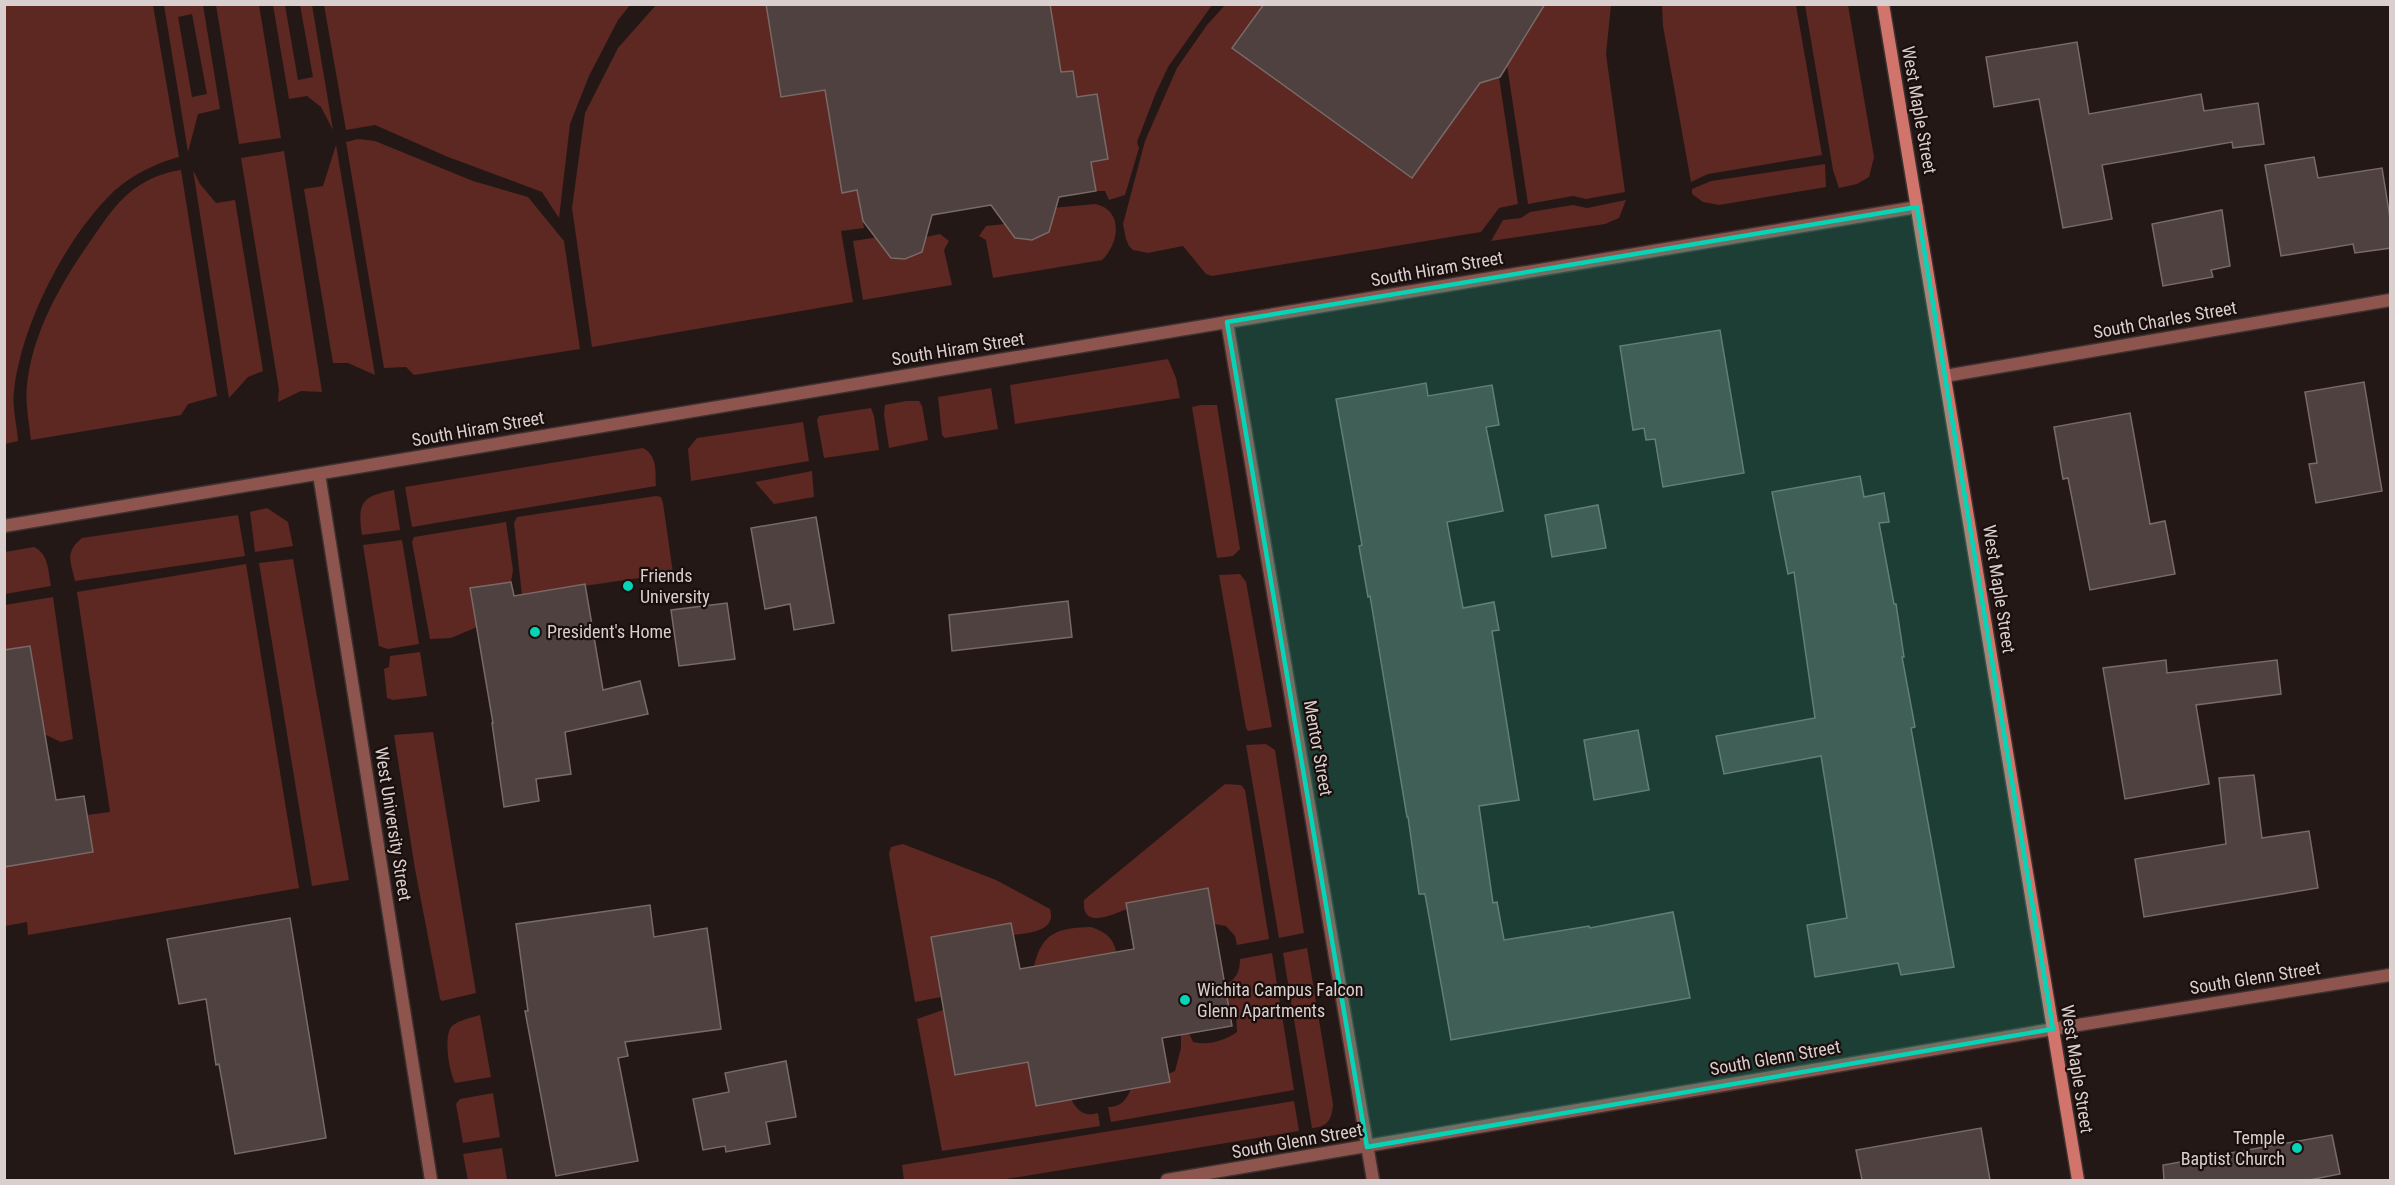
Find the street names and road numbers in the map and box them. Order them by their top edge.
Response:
street label: West Maple Street [1898,44,1941,176]
street label: South Hiram Street [1369,247,1505,290]
street label: South Charles Street [2092,297,2238,342]
street label: South Hiram Street [890,328,1026,369]
street label: South Hiram Street [410,407,546,450]
street label: West Maple Street [1979,523,2020,655]
street label: Mentor Street [1300,698,1337,797]
street label: West University Street [371,745,416,902]
street label: South Glenn Street [2188,957,2322,998]
street label: West Maple Street [2057,1003,2098,1135]
street label: South Glenn Street [1708,1036,1842,1079]
street label: South Glenn Street [1230,1119,1364,1162]

